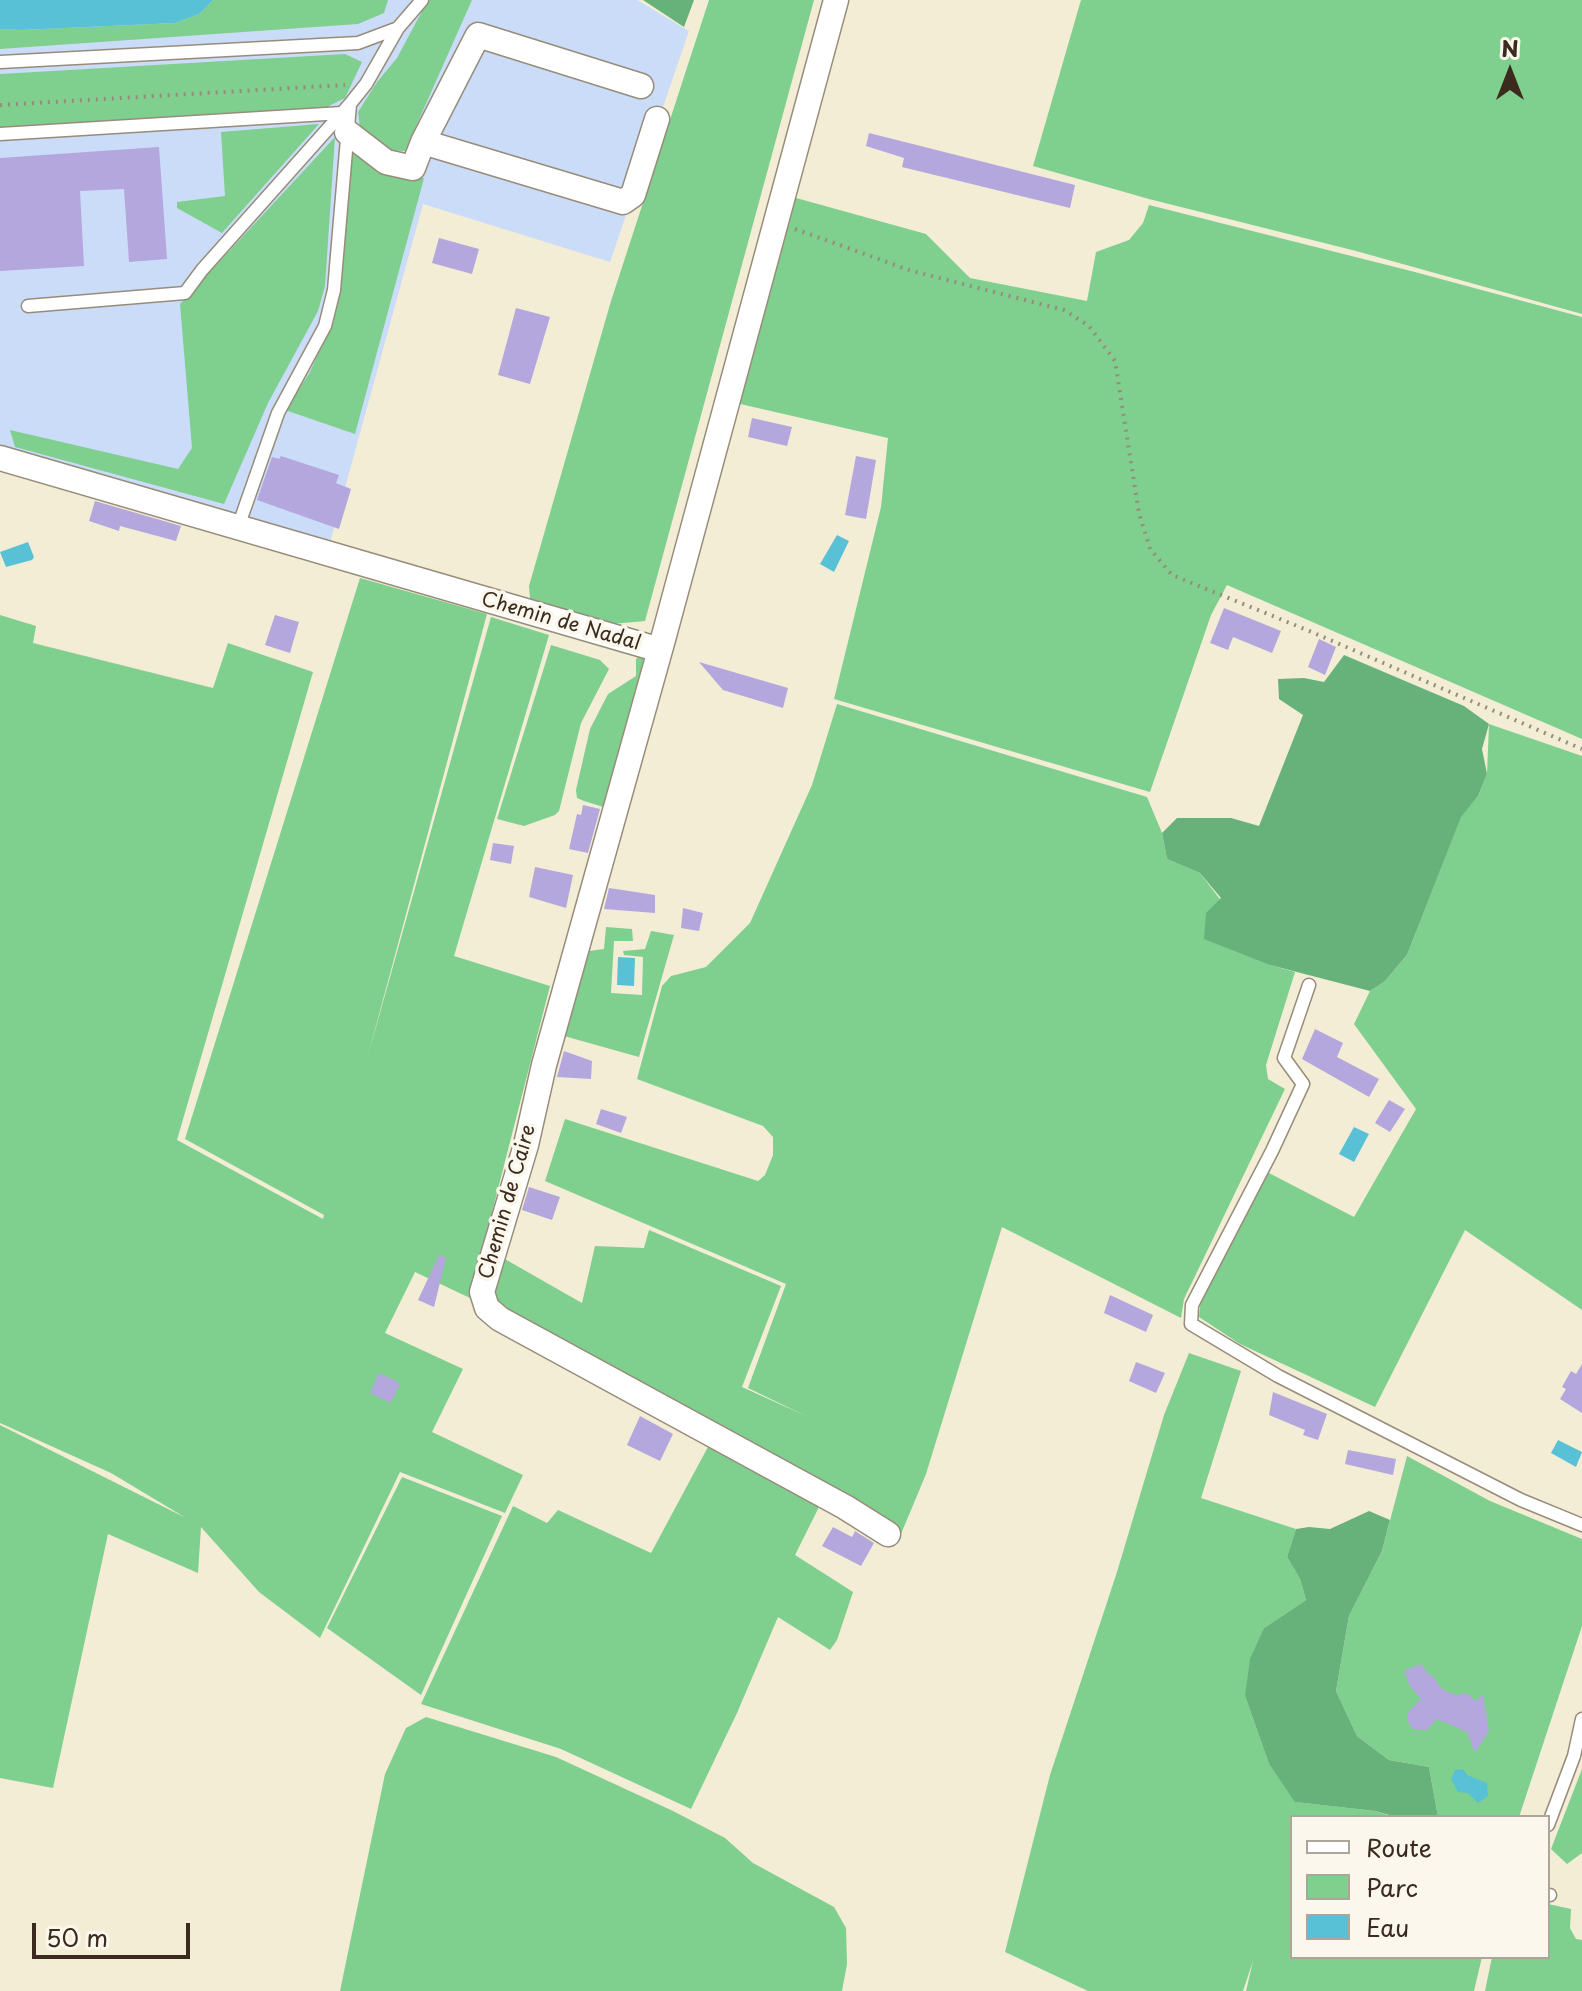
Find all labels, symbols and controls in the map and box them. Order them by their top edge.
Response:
text: N [1501,31,1519,64]
north arrow [1470,32,1550,112]
street label: Chemin de Nadal [479,588,643,656]
street label: Chemin de Caire [474,1122,542,1282]
legend [1290,1815,1550,1959]
text: Route [1366,1829,1432,1865]
text: Parc [1366,1869,1418,1905]
scale bar [36,1907,194,1957]
text: Eau [1366,1909,1409,1945]
text: 50 m [46,1919,108,1955]

